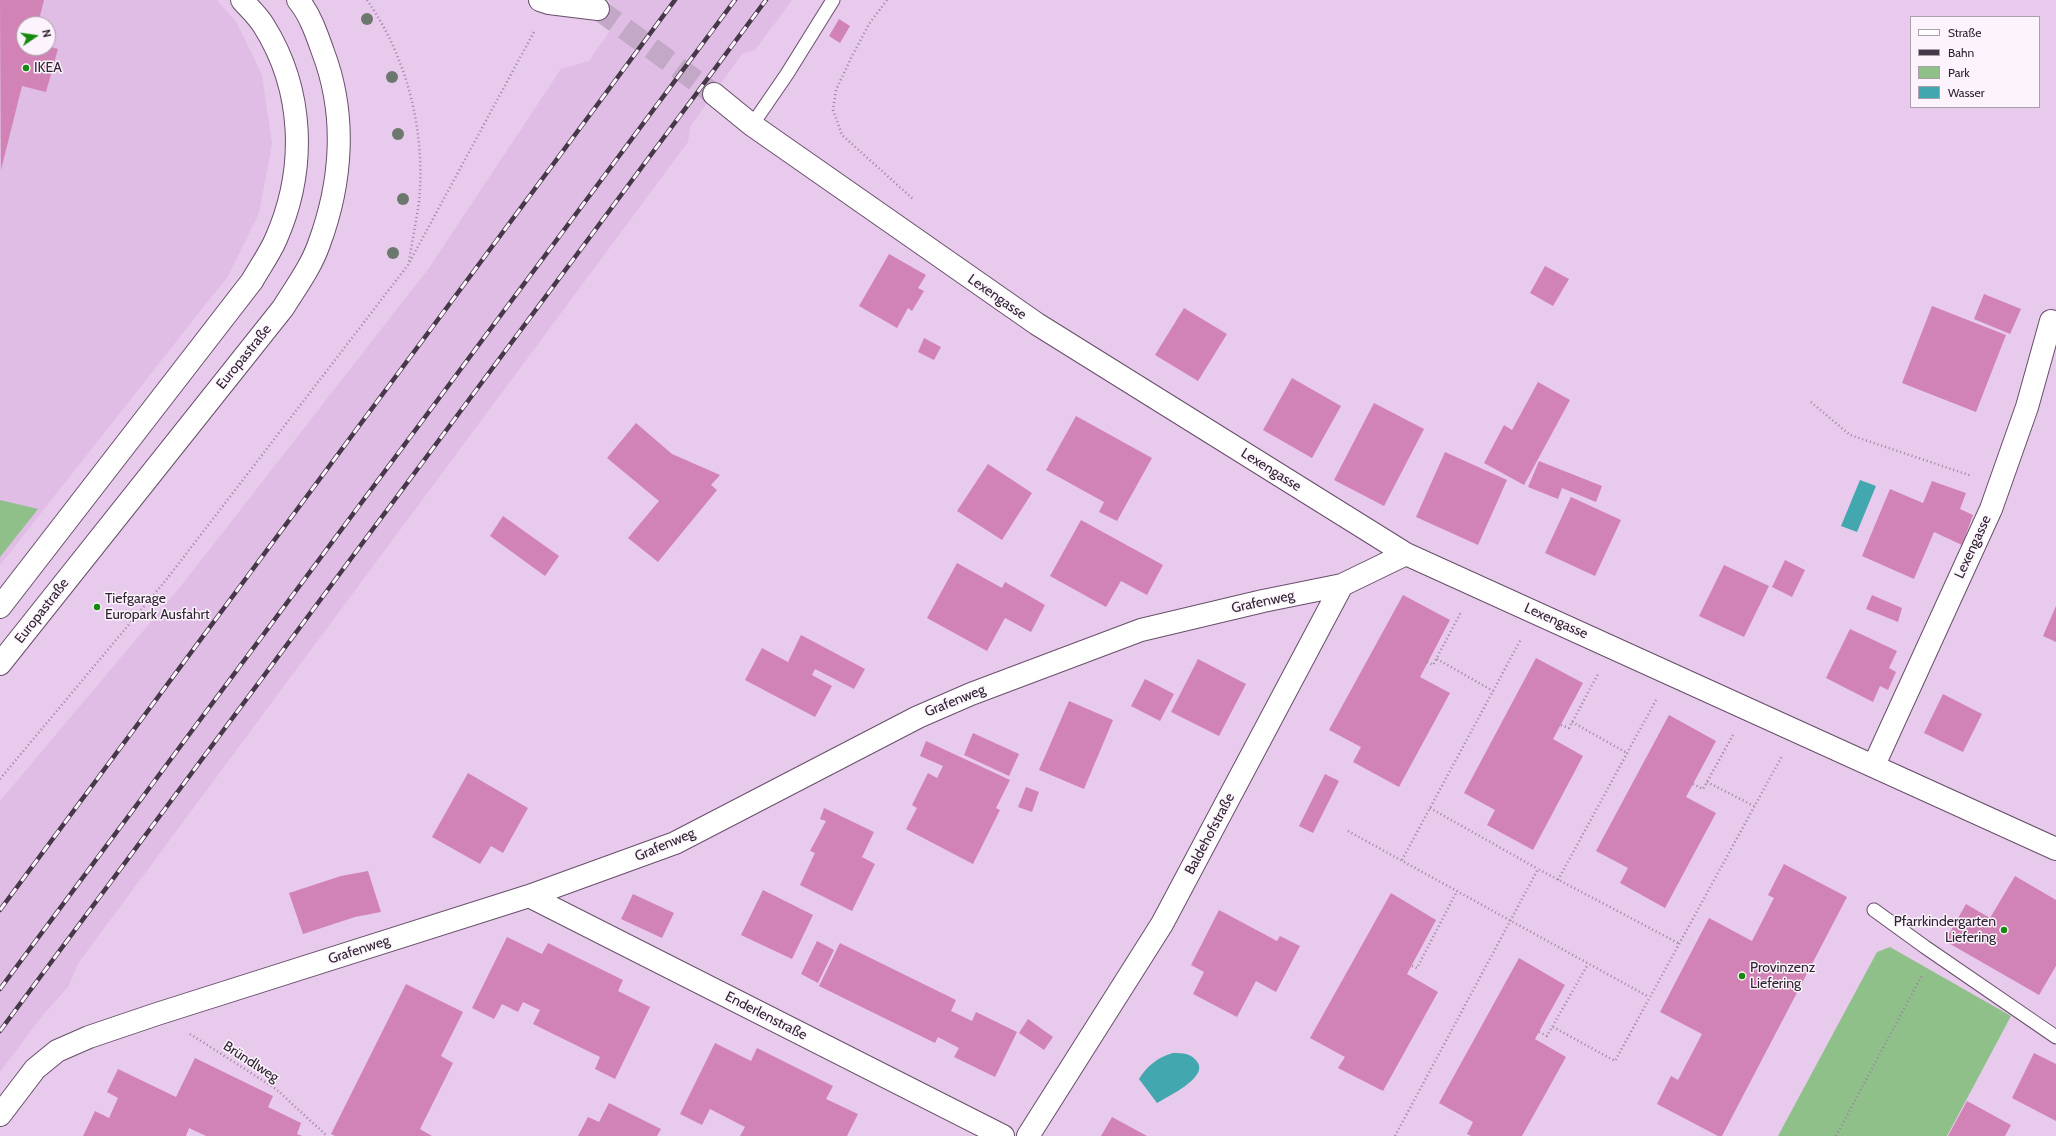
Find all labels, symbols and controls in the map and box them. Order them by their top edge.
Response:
north arrow [16,16,56,56]
legend [1910,16,2040,108]
text: Straße [1948,25,1981,40]
text: N [39,28,54,39]
text: Bahn [1948,45,1974,60]
place label: IKEA [34,60,62,76]
marker: IKEA [21,63,31,73]
text: Park [1948,65,1970,80]
text: Wasser [1948,85,1985,100]
street label: Lexengasse [964,271,1030,323]
street label: Europastraße [213,321,275,393]
street label: Lexengasse [1238,445,1304,495]
street label: Lexengasse [1951,513,1995,581]
street label: Europastraße [11,575,73,647]
street label: Grafenweg [1230,587,1296,617]
place label: Tiefgarage Europark Ausfahrt [105,591,210,624]
street label: Lexengasse [1522,600,1590,642]
marker: Tiefgarage Europark Ausfahrt [92,602,102,612]
street label: Grafenweg [922,681,988,721]
street label: Baldehofstraße [1181,790,1239,878]
street label: Grafenweg [632,825,698,865]
place label: Pfarrkindergarten Liefering [1894,914,1996,946]
marker: Pfarrkindergarten Liefering [1999,925,2009,935]
street label: Grafenweg [326,932,392,968]
place label: Provinzenz Liefering [1750,960,1815,992]
marker: Provinzenz Liefering [1737,971,1747,981]
street label: Enderlenstraße [722,988,810,1044]
street label: Bründlweg [220,1038,282,1086]

